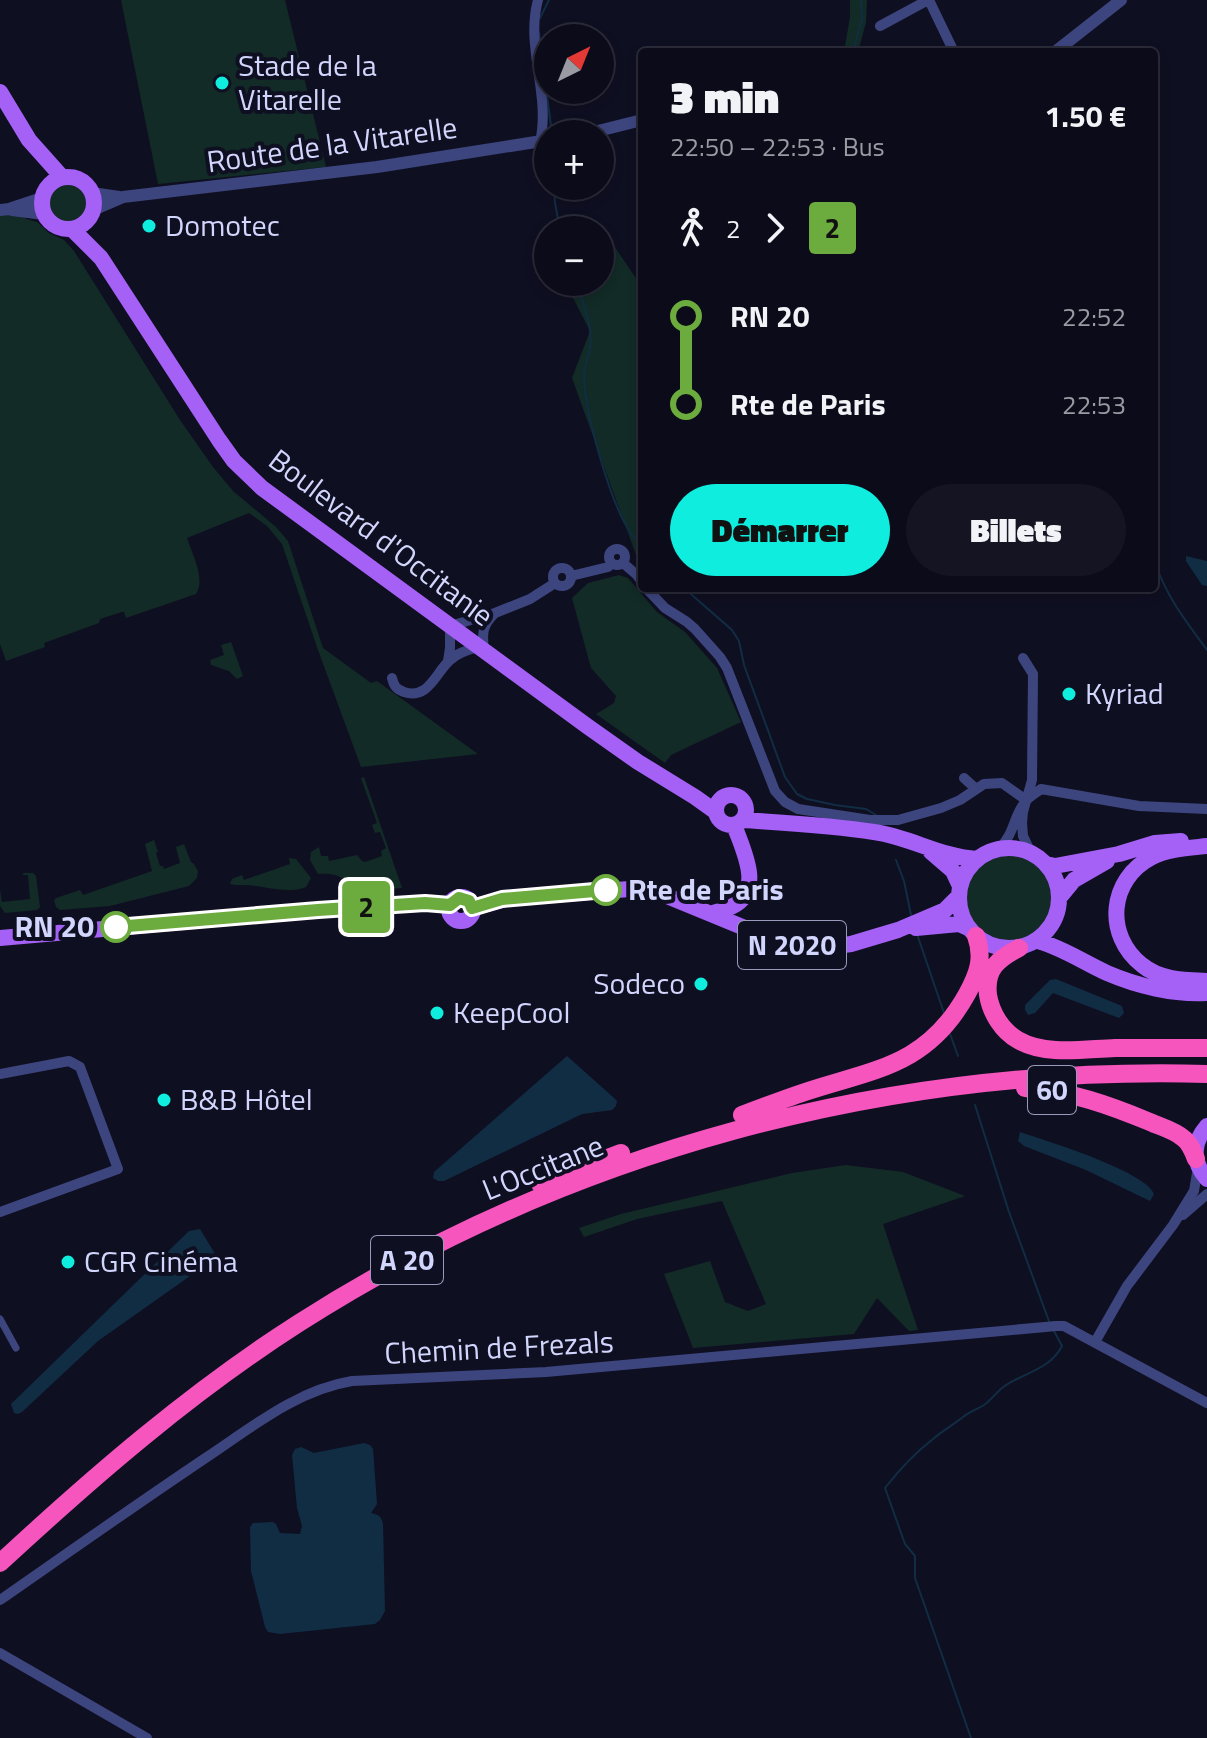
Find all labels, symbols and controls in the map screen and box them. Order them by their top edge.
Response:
north arrow [534,24,614,104]
map controls [534,24,614,296]
place label: Stade de la Vitarelle [238,42,377,122]
text: 3 min [670,63,779,130]
marker: Stade de la Vitarelle [213,74,231,92]
text: 1.50 € [1045,93,1126,139]
street label: Route de la Vitarelle [204,104,460,184]
button: + [534,120,614,200]
text: 22:50 – 22:53 · Bus [670,127,885,166]
place label: Domotec [165,202,280,248]
icon: walk [670,206,714,250]
icon: forward [753,206,797,250]
text: 2 [825,206,840,249]
text: 2 [726,209,741,248]
button: − [534,216,614,296]
marker: Domotec [140,217,158,235]
text: RN 20 [730,293,810,339]
text: 22:52 [1062,297,1126,336]
text: Rte de Paris [730,381,886,427]
text: 22:53 [1062,385,1126,424]
street label: Boulevard d'Occitanie [259,437,504,637]
button: Démarrer [670,484,890,576]
button: Billets [906,484,1126,576]
place label: Kyriad [1085,670,1164,716]
marker: Kyriad [1060,685,1078,703]
place label: Rte de Paris [628,866,784,912]
marker: Rte de Paris [591,875,621,905]
line badge: 2 [340,881,392,933]
text: 2 [358,885,374,928]
place label: RN 20 [14,903,94,949]
marker: RN 20 [101,912,131,942]
road number: N 2020 [738,921,846,969]
place label: Sodeco [593,960,685,1006]
marker: Sodeco [692,975,710,993]
place label: KeepCool [453,989,570,1035]
marker: KeepCool [428,1004,446,1022]
road number: 60 [1028,1066,1076,1114]
place label: B&B Hôtel [180,1076,313,1122]
marker: B&B Hôtel [155,1091,173,1109]
street label: L'Occitane [475,1122,610,1212]
road number: A 20 [371,1236,443,1284]
place label: CGR Cinéma [84,1238,238,1284]
marker: CGR Cinéma [59,1253,77,1271]
street label: Chemin de Frezals [383,1318,615,1376]

